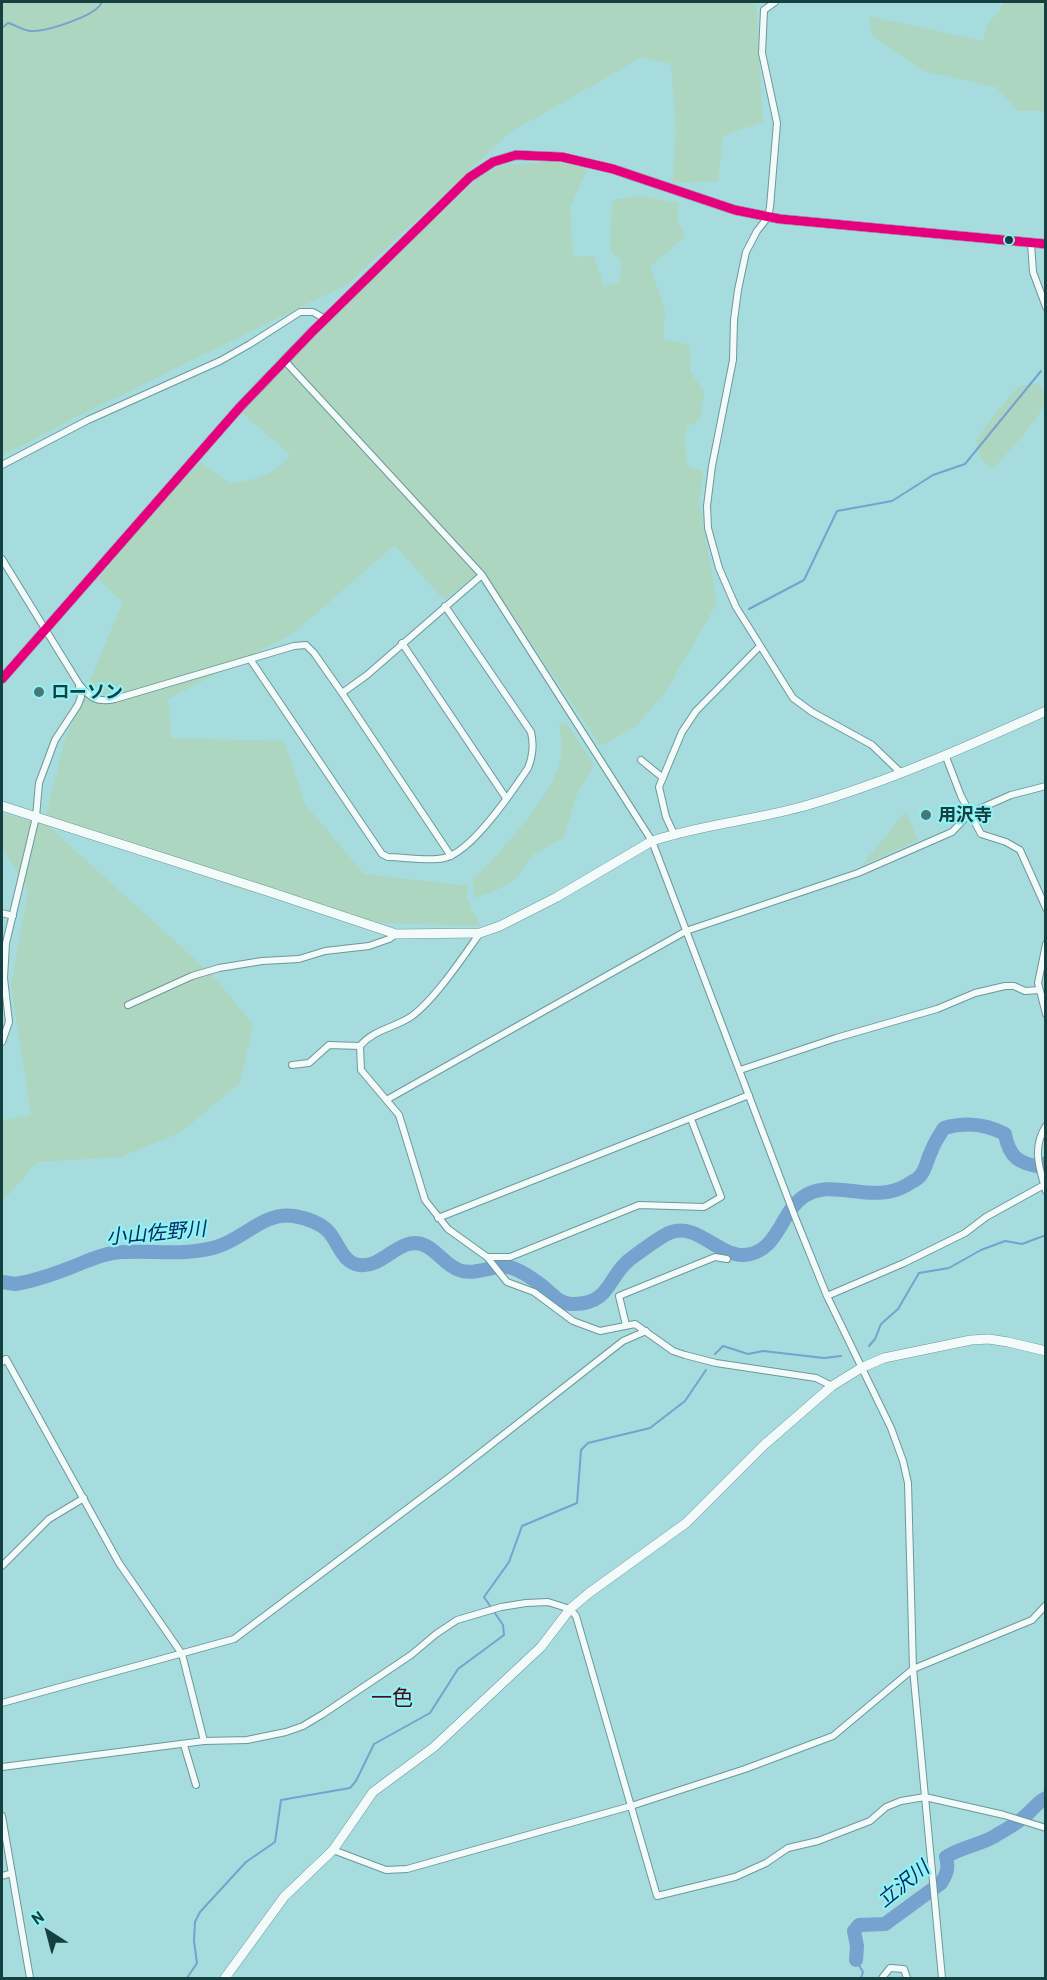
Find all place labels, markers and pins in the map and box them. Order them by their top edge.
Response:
unlabelled marker [1003,234,1015,246]
place label: ローソン [51,681,123,703]
marker: ローソン [32,685,46,699]
place label: 用沢寺 [938,804,992,826]
marker: 用沢寺 [919,808,933,822]

